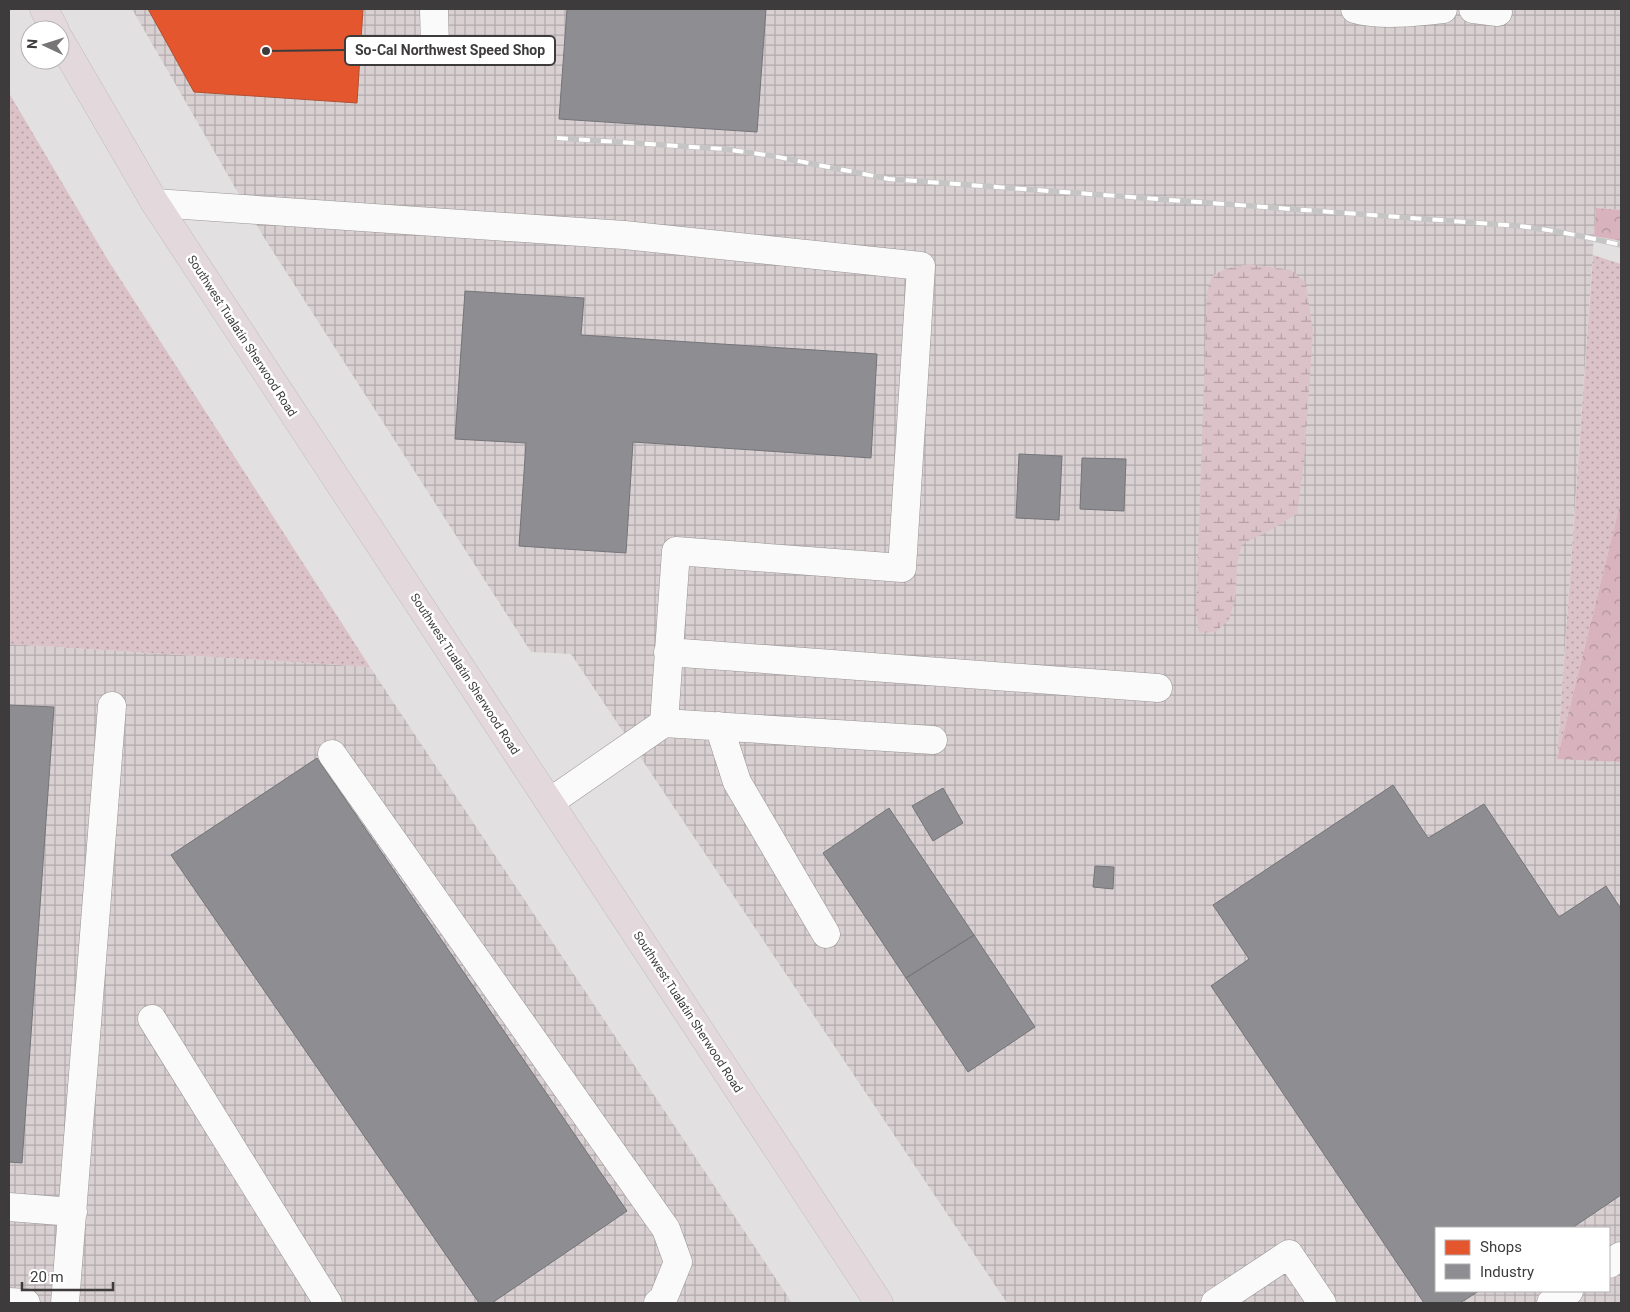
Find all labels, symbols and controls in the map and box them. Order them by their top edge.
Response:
north arrow [20,20,70,70]
callout: So-Cal Northwest Speed Shop [345,36,555,65]
text: N [24,39,40,50]
text: So-Cal Northwest Speed Shop [355,42,545,58]
street label: Southwest Tualatin Sherwood Road [185,253,299,419]
street label: Southwest Tualatin Sherwood Road [408,591,522,757]
street label: Southwest Tualatin Sherwood Road [631,929,745,1095]
legend [1435,1227,1610,1292]
text: Shops [1480,1238,1522,1256]
scale bar [22,1260,114,1292]
text: Industry [1480,1263,1534,1281]
text: 20 m [30,1268,64,1286]

